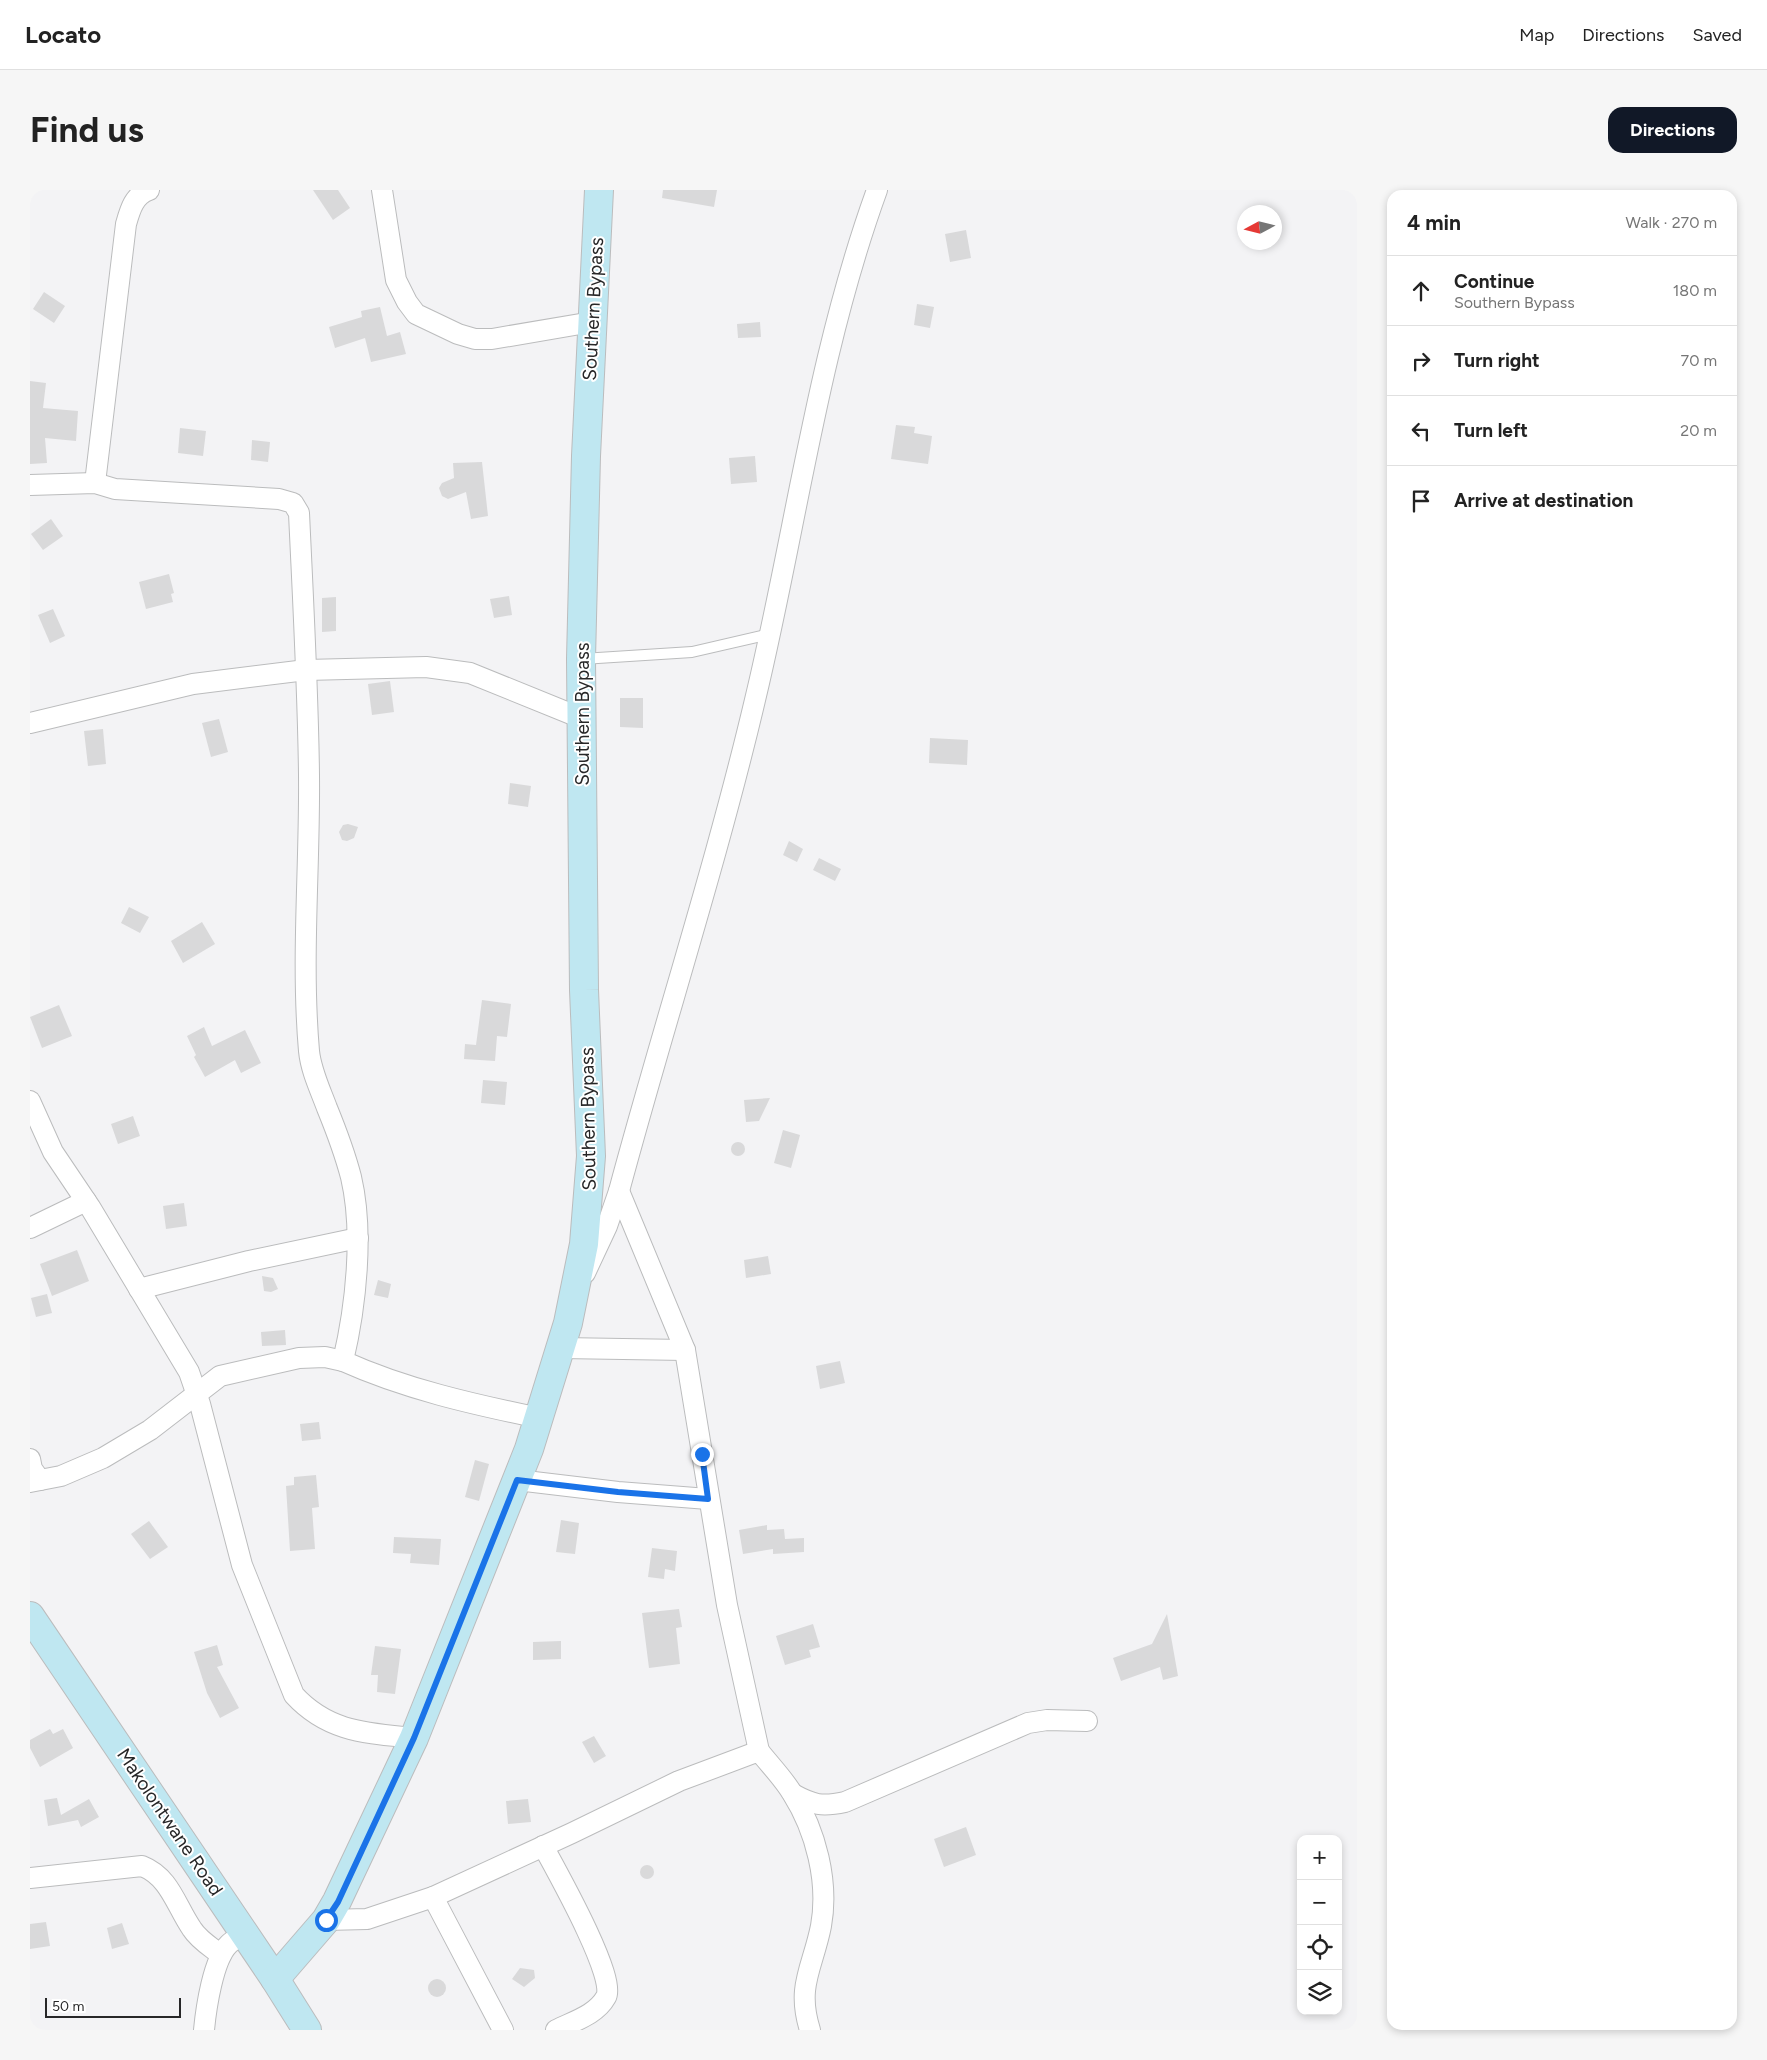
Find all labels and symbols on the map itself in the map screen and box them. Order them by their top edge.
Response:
north arrow [1237,205,1282,250]
street label: Southern Bypass [578,237,608,381]
street label: Southern Bypass [571,642,594,786]
street label: Southern Bypass [575,1047,601,1191]
route end [691,1443,714,1466]
street label: Makolontwane Road [112,1744,228,1900]
route start [315,1909,338,1932]
scale bar [45,1995,181,2018]

